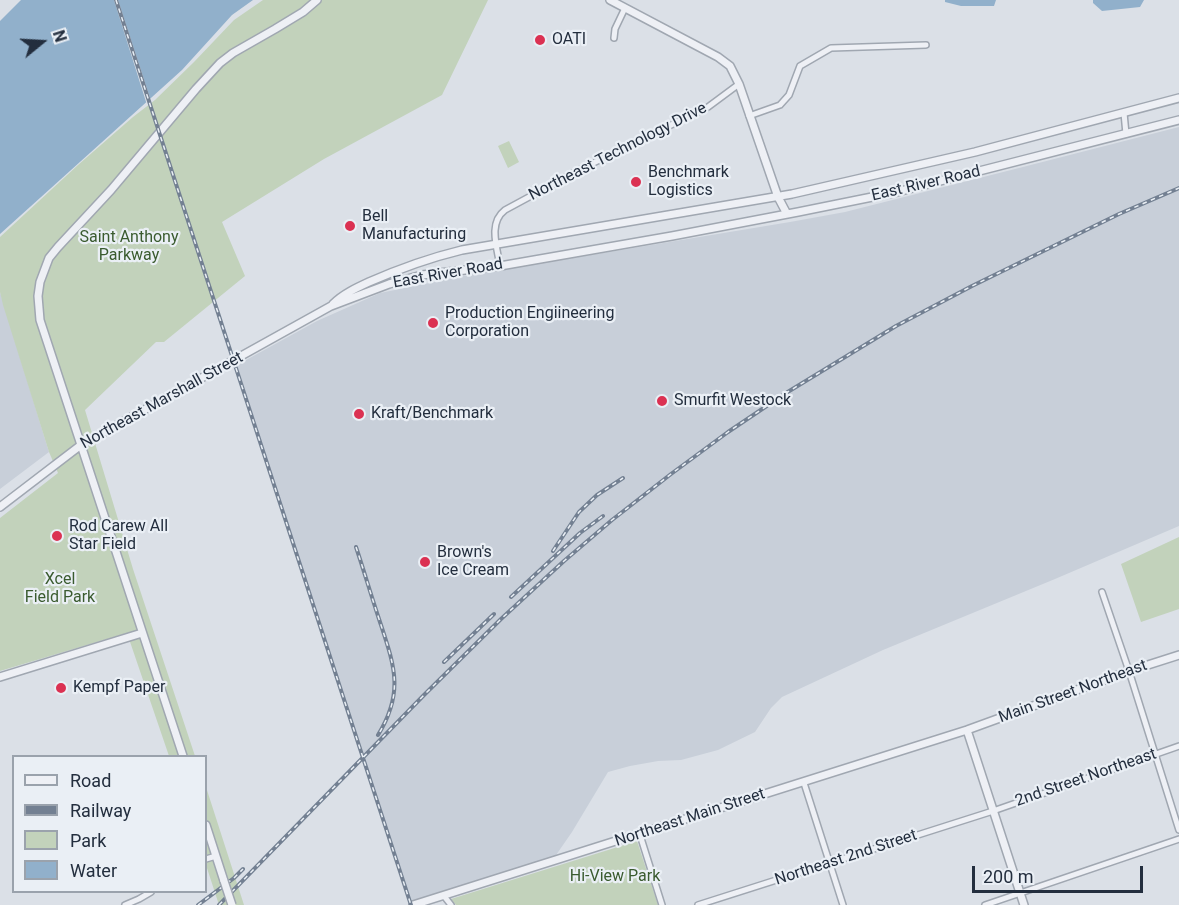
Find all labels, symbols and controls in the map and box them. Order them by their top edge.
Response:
north arrow [12,12,72,72]
text: N [49,28,70,45]
place label: OATI [552,30,586,50]
marker: OATI [533,33,547,47]
street label: Northeast Technology Drive [526,99,710,205]
street label: East River Road [870,162,982,206]
place label: Benchmark Logistics [648,163,729,201]
marker: Benchmark Logistics [629,175,643,189]
place label: Bell Manufacturing [362,207,466,245]
marker: Bell Manufacturing [343,219,357,233]
park label: Saint Anthony Parkway [80,228,178,266]
street label: East River Road [392,255,504,293]
place label: Production Engiineering Corporation [445,304,614,342]
marker: Production Engiineering Corporation [426,316,440,330]
street label: Northeast Marshall Street [77,348,247,454]
place label: Smurfit Westock [674,391,791,411]
marker: Smurfit Westock [655,394,669,408]
place label: Kraft/Benchmark [371,404,493,424]
marker: Kraft/Benchmark [352,407,366,421]
place label: Rod Carew All Star Field [69,517,168,555]
marker: Rod Carew All Star Field [50,529,64,543]
place label: Brown's Ice Cream [437,543,509,581]
marker: Brown's Ice Cream [418,555,432,569]
park label: Xcel Field Park [25,570,95,608]
street label: Main Street Northeast [996,656,1150,728]
place label: Kempf Paper [73,678,165,698]
marker: Kempf Paper [54,681,68,695]
street label: 2nd Street Northeast [1013,745,1159,811]
legend [12,755,207,893]
text: Road [70,770,111,791]
street label: Northeast Main Street [613,785,767,851]
text: Railway [70,800,131,821]
street label: Northeast 2nd Street [773,826,919,890]
text: Park [70,830,106,851]
scale bar [975,854,1146,892]
text: Water [70,860,117,881]
text: 200 m [983,866,1034,887]
park label: Hi-View Park [570,867,660,887]

